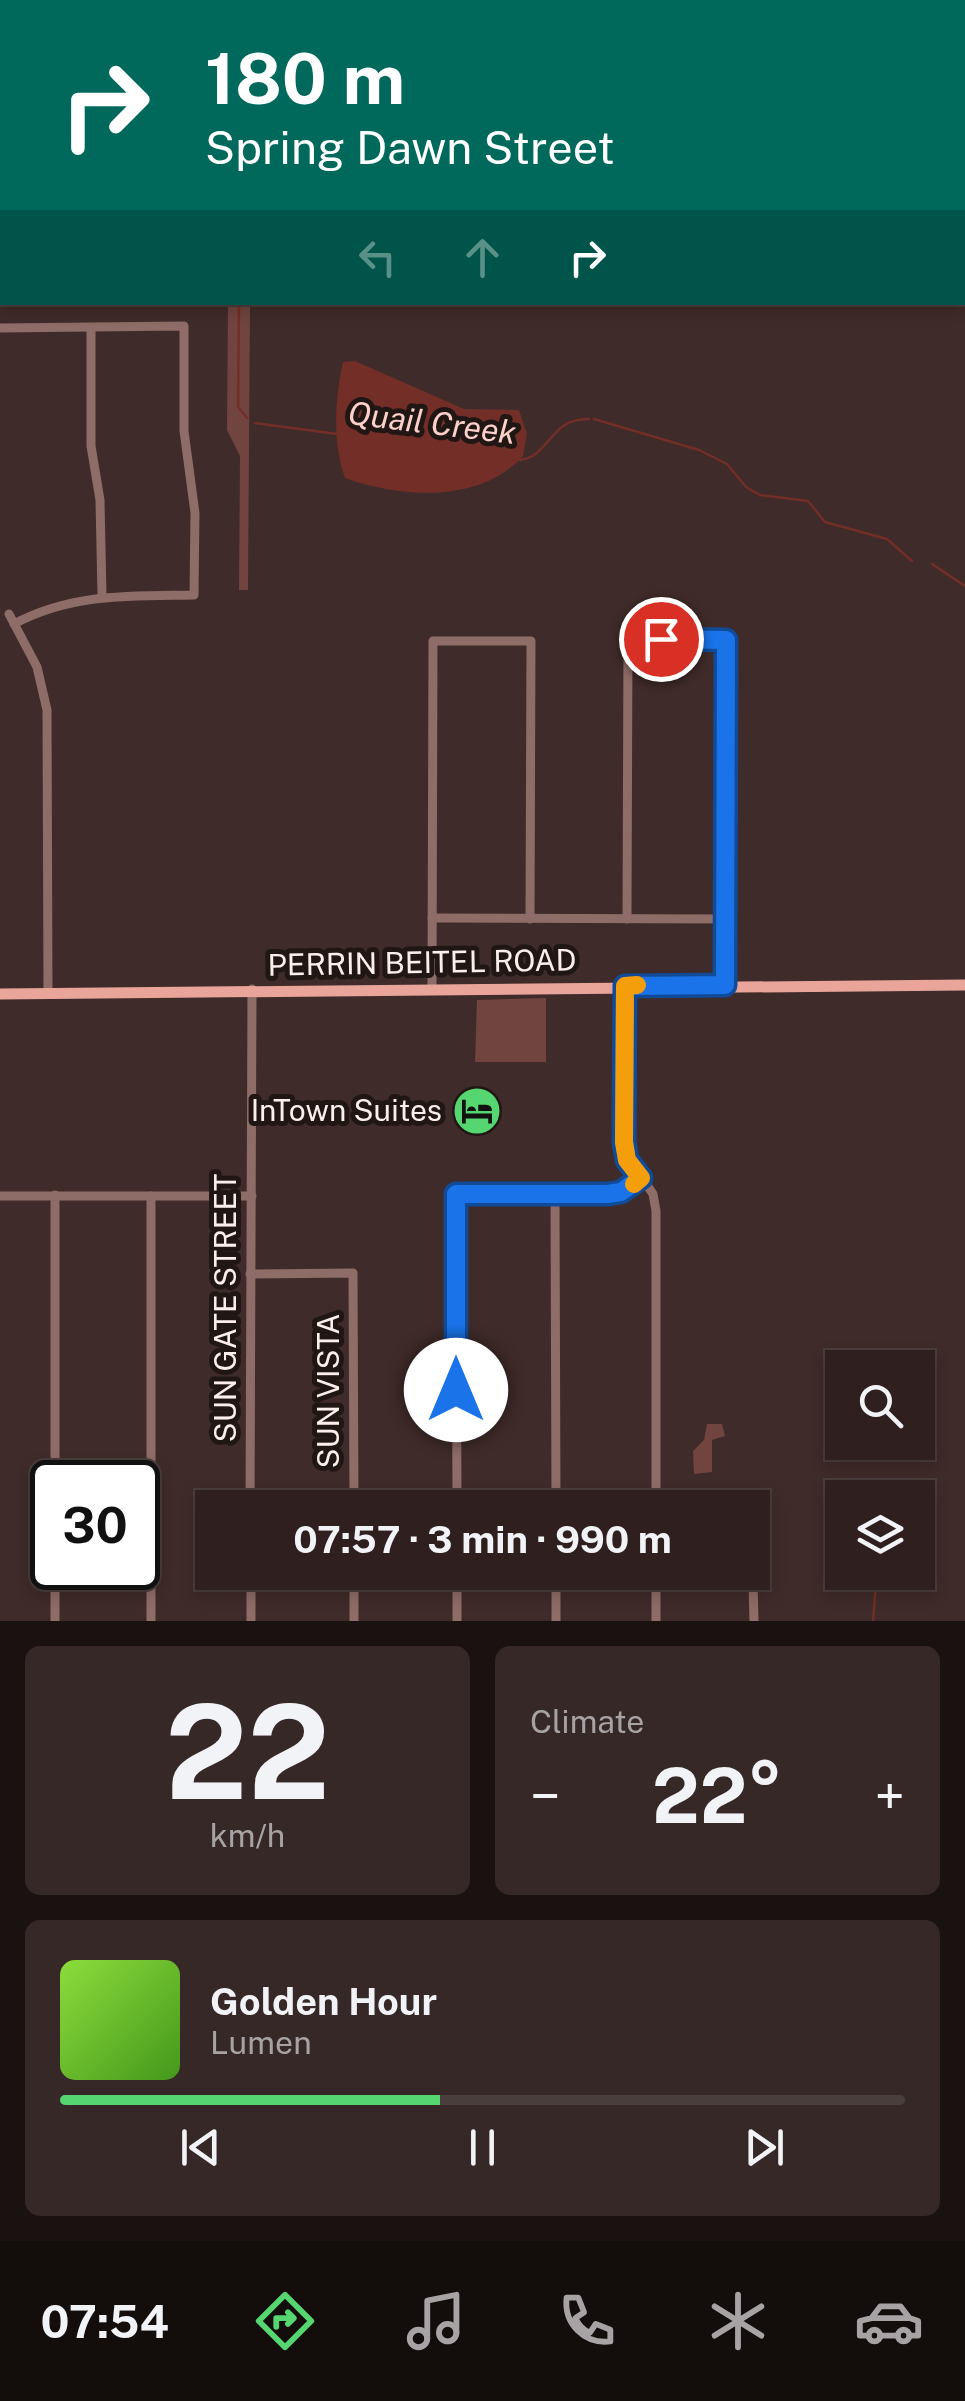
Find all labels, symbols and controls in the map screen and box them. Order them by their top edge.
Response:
text: 180 m [205,37,405,120]
icon: right [40,40,170,170]
text: Spring Dawn Street [205,121,615,174]
icon: left [350,230,405,285]
icon: ahead [455,230,510,285]
icon: right [560,230,615,285]
water label: Quail Creek [346,394,519,451]
pin [619,597,704,682]
icon: arrive [634,612,689,667]
street label: PERRIN BEITEL ROAD [267,941,577,983]
hotel icon: InTown Suites [451,1085,503,1137]
place label: InTown Suites [251,1092,442,1128]
street label: SUN GATE STREET [207,1173,243,1442]
street label: SUN VISTA [310,1313,346,1469]
position arrow [404,1338,508,1442]
map controls [825,1350,935,1590]
button: search [825,1350,935,1460]
speed limit sign: 30 [30,1460,160,1590]
button: layers [825,1480,935,1590]
text: 07:57 · 3 min · 990 m [293,1517,672,1562]
text: 22 [165,1676,330,1828]
text: Climate [530,1703,644,1740]
text: 22° [652,1752,783,1840]
text: − [530,1764,561,1828]
text: + [875,1764,905,1828]
text: km/h [210,1817,285,1854]
text: Golden Hour [210,1979,437,2024]
text: Lumen [210,2024,312,2061]
icon: previous [173,2120,228,2175]
icon: pause [455,2120,510,2175]
icon: next [737,2120,792,2175]
icon: directions [250,2286,320,2356]
icon: music [401,2286,471,2356]
icon: phone [552,2286,622,2356]
icon: climate [703,2286,773,2356]
icon: car [854,2286,924,2356]
text: 07:54 [41,2295,169,2348]

